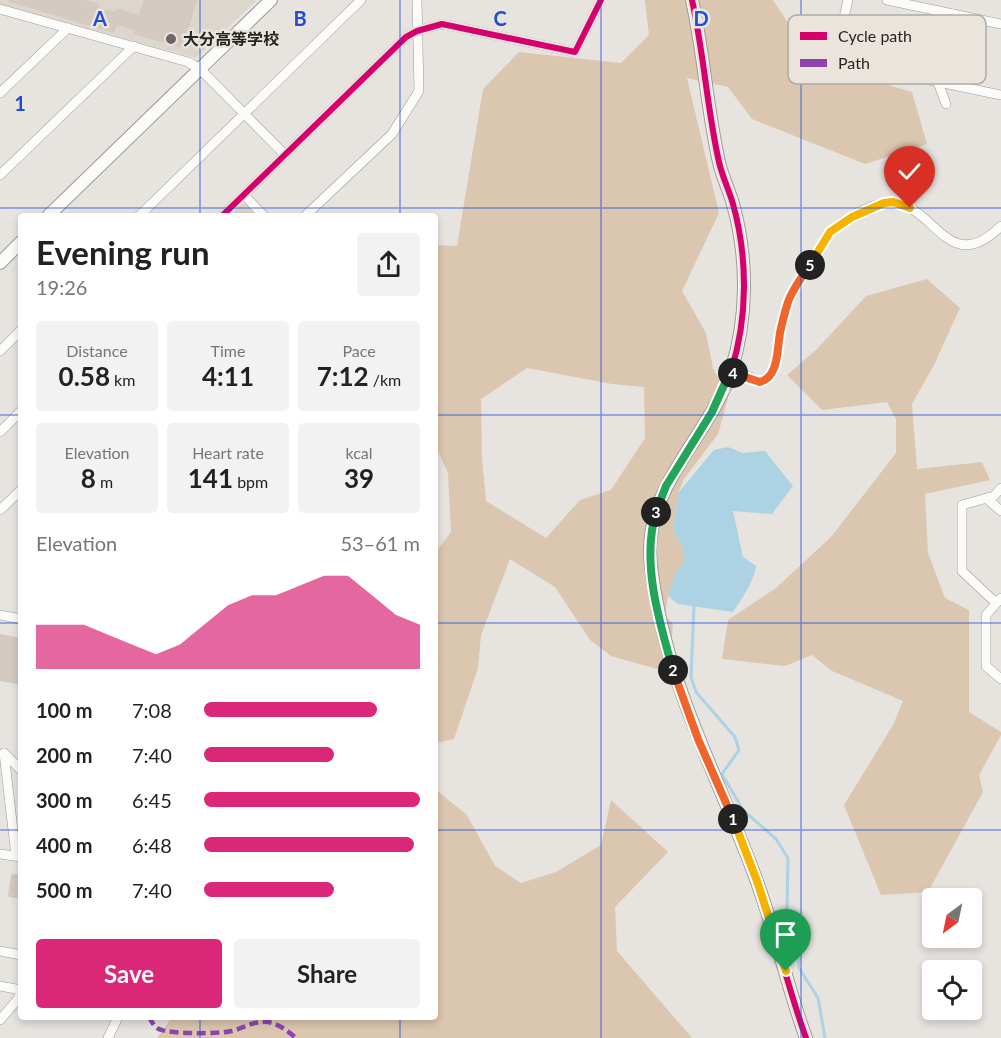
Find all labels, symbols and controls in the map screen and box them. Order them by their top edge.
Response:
text: A [92,6,107,30]
text: B [293,6,307,30]
text: C [493,6,507,30]
text: D [693,6,709,30]
legend [788,15,986,84]
text: Cycle path [838,26,912,45]
place label: 大分高等学校 [183,29,279,48]
marker: 大分高等学校 [164,32,178,46]
text: Path [838,53,870,72]
text: 1 [14,91,26,115]
pin [884,146,935,208]
icon: check [893,155,926,188]
text: Evening run [36,232,210,272]
button: share [357,233,420,296]
pin: 5 [795,250,825,280]
text: 5 [805,255,815,274]
text: 19:26 [36,275,87,299]
text: Distance [66,341,128,360]
text: Time [211,341,245,360]
text: Pace [342,341,376,360]
pin: 4 [718,358,748,388]
text: 0.58 [59,360,110,392]
text: 4:11 [202,360,254,392]
text: 7:12 [317,360,369,392]
text: 4 [728,363,738,382]
text: km [110,370,135,389]
text: /km [369,370,401,389]
text: Elevation [65,443,130,462]
text: Heart rate [192,443,264,462]
text: kcal [345,443,373,462]
text: 8 [81,462,96,494]
text: 141 [188,462,233,494]
text: 39 [344,462,374,494]
text: m [96,472,113,491]
text: bpm [233,472,268,491]
pin: 3 [641,497,671,527]
text: 3 [651,502,661,521]
text: Elevation [36,531,117,555]
text: 53–61 m [340,531,420,555]
pin: 2 [658,655,688,685]
text: 2 [668,660,678,679]
text: 100 m [36,698,92,722]
text: 7:08 [132,698,172,722]
text: 200 m [36,743,92,767]
text: 7:40 [132,743,172,767]
text: 300 m [36,788,92,812]
text: 6:45 [132,788,172,812]
pin: 1 [718,804,748,834]
text: 1 [728,809,738,828]
text: 400 m [36,833,92,857]
text: 6:48 [132,833,172,857]
text: 500 m [36,878,92,902]
text: 7:40 [132,878,172,902]
north arrow [922,888,982,948]
map controls [922,888,982,1020]
pin [760,909,811,971]
icon: arrive [769,918,802,951]
button: Save [36,939,222,1008]
button: Share [234,939,420,1008]
button: locate [922,960,982,1020]

